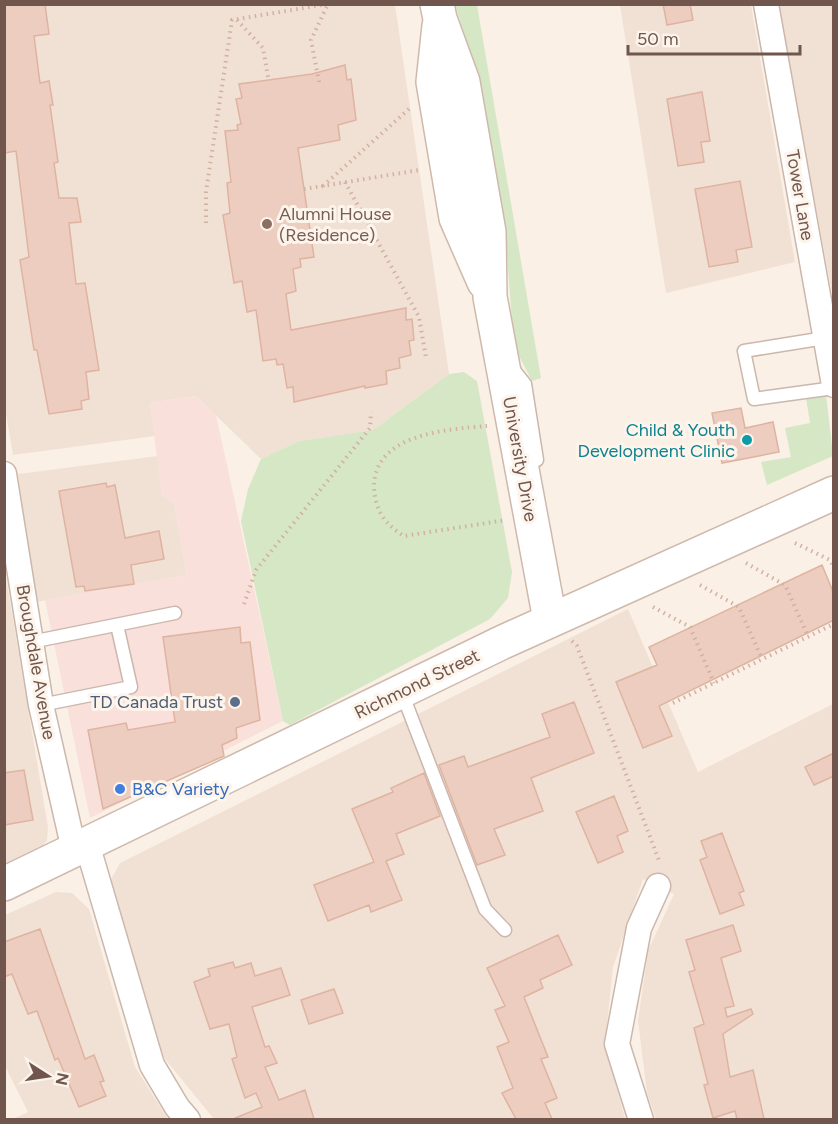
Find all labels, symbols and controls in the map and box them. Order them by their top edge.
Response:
scale bar [628,18,800,56]
text: 50 m [637,28,679,50]
street label: Tower Lane [781,148,819,242]
place label: Alumni House (Residence) [279,203,392,246]
marker: Alumni House (Residence) [260,217,274,231]
street label: University Drive [498,395,542,524]
place label: Child & Youth Development Clinic [578,419,735,462]
marker: Child & Youth Development Clinic [740,433,754,447]
street label: Broughdale Avenue [12,583,60,741]
street label: Richmond Street [351,644,483,724]
place label: TD Canada Trust [90,691,223,713]
marker: TD Canada Trust [228,695,242,709]
place label: B&C Variety [132,778,230,800]
marker: B&C Variety [113,782,127,796]
north arrow [18,1046,78,1106]
text: N [52,1071,73,1087]

